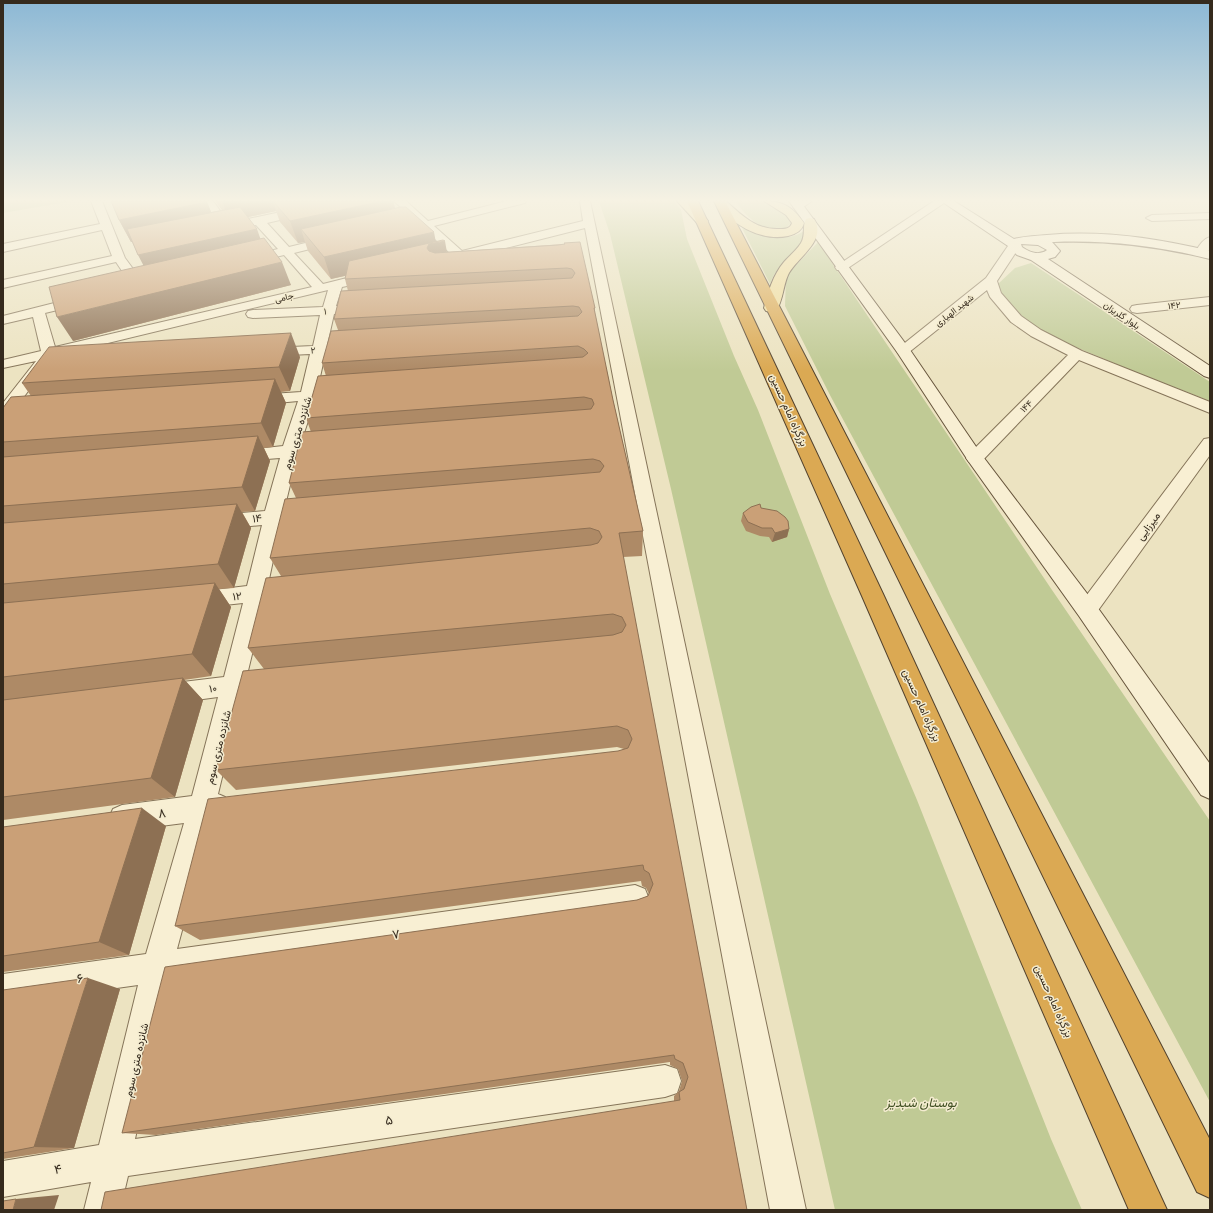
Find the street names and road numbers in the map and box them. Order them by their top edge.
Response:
street label: جامی [273,289,295,305]
street label: شهید الهیاری [932,292,976,329]
street label: بلوار گلریزان [1101,299,1142,332]
street label: ۱۴۲ [1167,299,1181,311]
street label: ۱ [323,305,327,317]
street label: ۲ [310,344,316,356]
street label: بزرگراه امام حسین [766,371,811,449]
street label: شانزده متری سوم [279,394,316,471]
street label: ۱۴۴ [1018,398,1034,414]
street label: میرزایی [1133,509,1163,543]
street label: ۱۴ [252,511,262,525]
street label: ۱۲ [232,589,242,603]
street label: بزرگراه امام حسین [899,666,944,744]
street label: ۱۰ [208,681,218,695]
street label: شانزده متری سوم [202,708,235,786]
street label: ۸ [157,804,167,822]
street label: ۷ [391,925,401,943]
street label: بزرگراه امام حسین [1031,962,1076,1040]
street label: ۶ [76,969,84,987]
street label: شانزده متری سوم [121,1021,152,1099]
street label: ۵ [384,1111,394,1129]
street label: ۴ [53,1160,63,1178]

